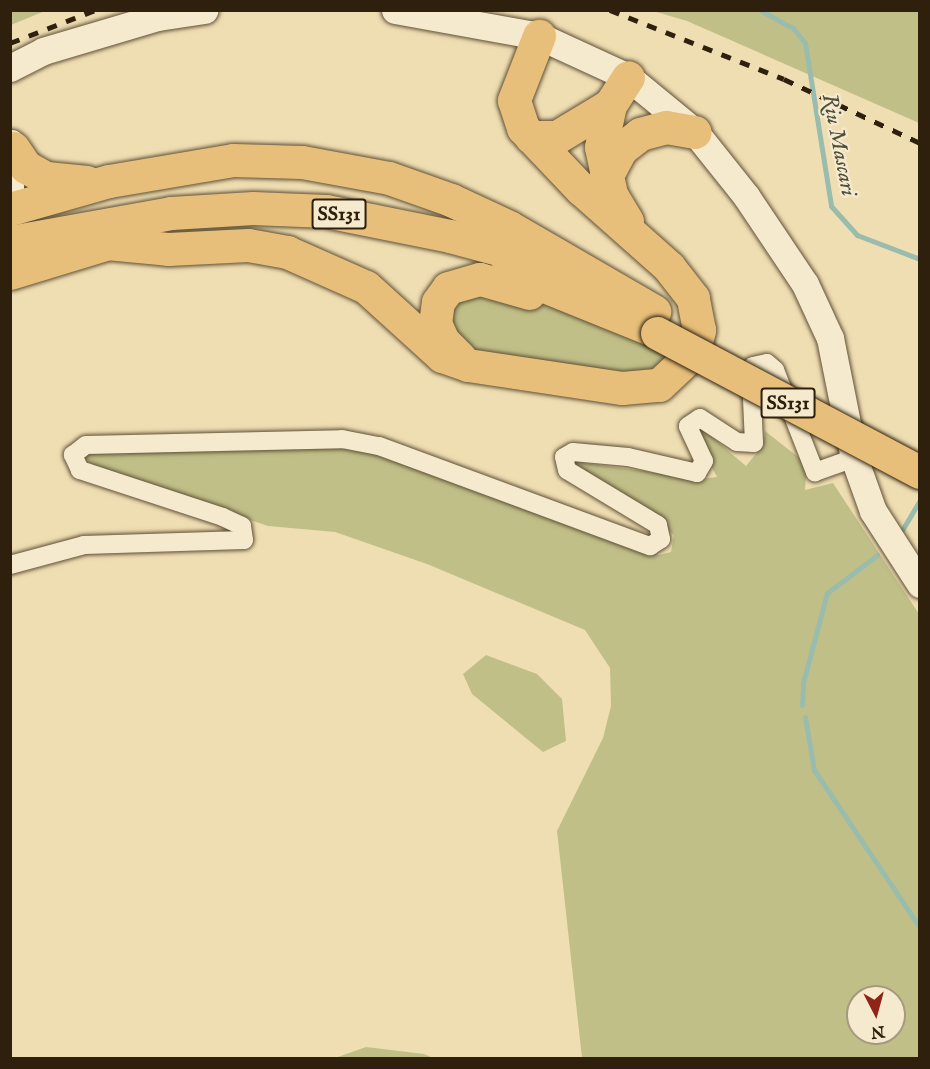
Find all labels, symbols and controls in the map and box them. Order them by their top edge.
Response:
water label: Riu Mascari [815,92,861,198]
road number: SS131 [310,197,368,231]
road number: SS131 [760,386,816,420]
north arrow [846,985,906,1045]
text: N [870,1020,886,1042]

